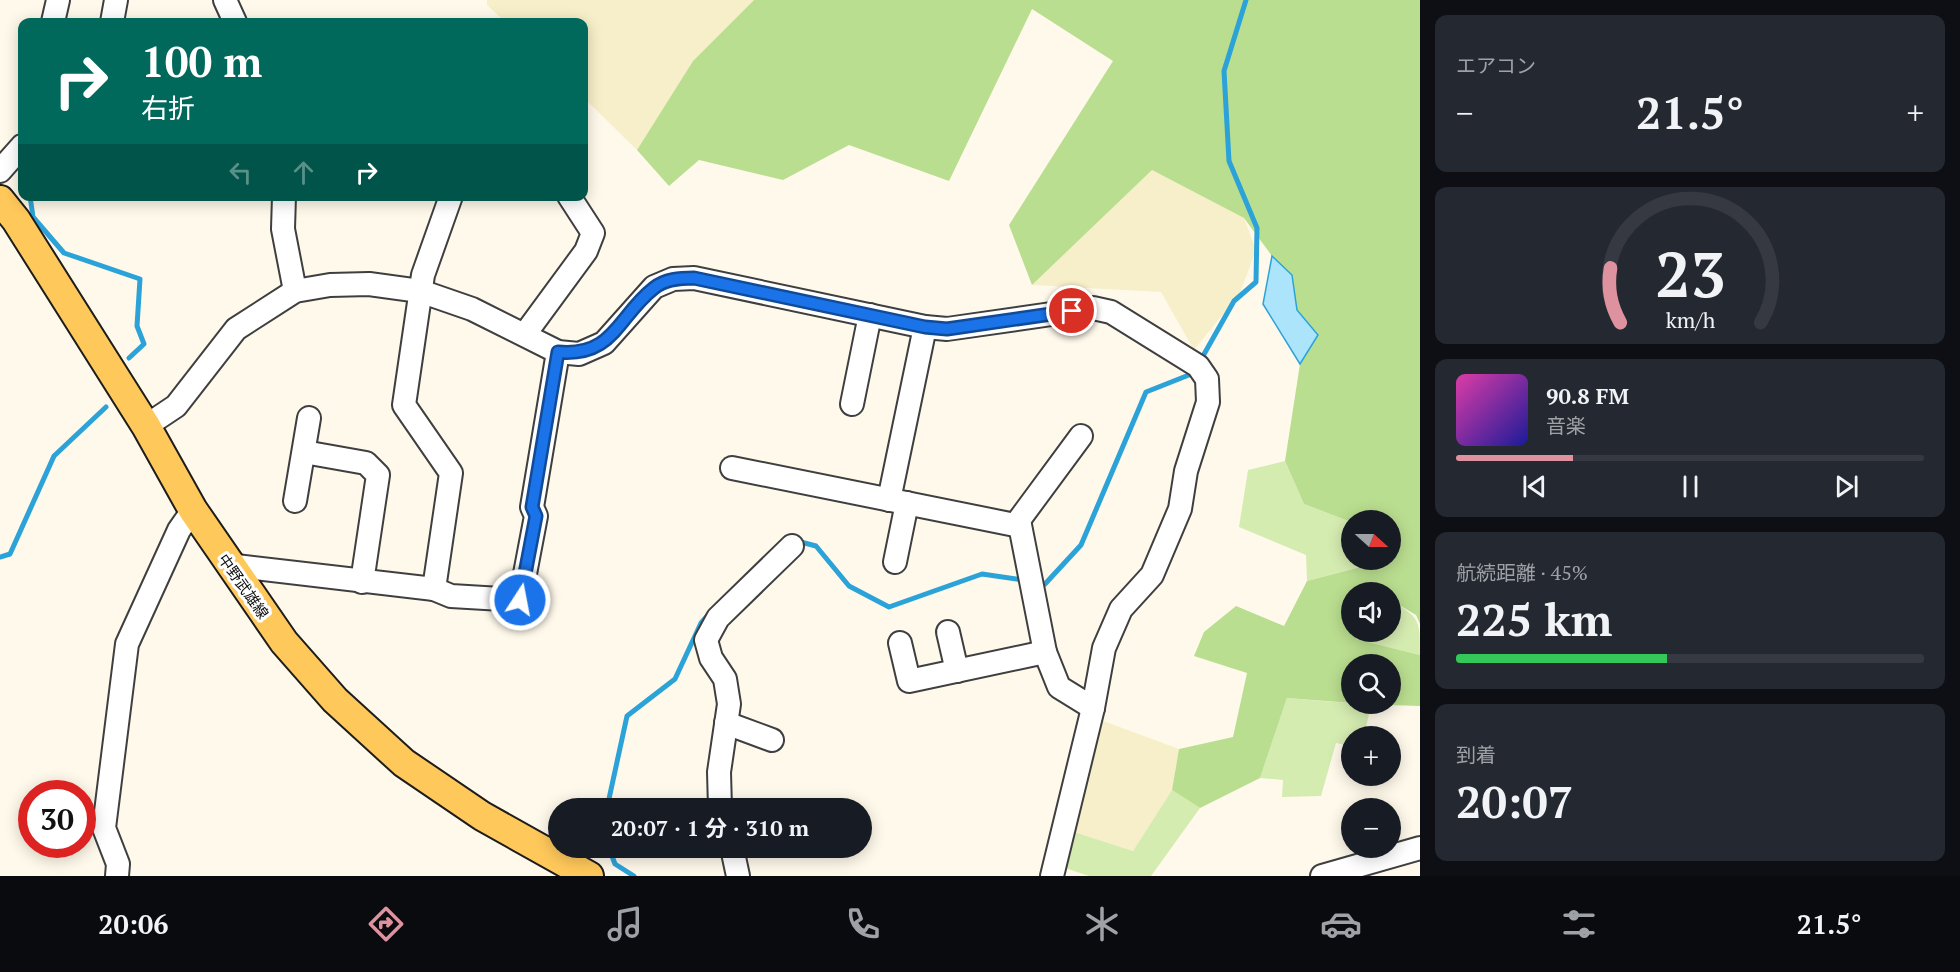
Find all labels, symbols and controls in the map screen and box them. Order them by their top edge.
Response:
text: 100 m [141,33,262,89]
icon: right [42,42,120,120]
text: エアコン [1456,52,1536,79]
text: 21.5° [1636,82,1744,142]
text: 右折 [141,90,195,126]
text: − [1456,91,1474,134]
text: + [1906,91,1924,134]
icon: left [224,156,257,189]
icon: ahead [287,156,320,189]
icon: right [350,156,383,189]
text: 23 [1655,232,1725,315]
pin [1046,285,1097,336]
icon: arrive [1055,294,1088,327]
text: km/h [1665,306,1715,334]
text: 90.8 FM [1546,381,1629,410]
text: 音楽 [1546,412,1586,439]
icon: previous [1518,470,1551,503]
icon: pause [1674,470,1707,503]
icon: next [1830,470,1863,503]
north arrow [1341,510,1401,570]
map controls [1341,510,1401,858]
street label: 中野武雄線 [214,550,274,622]
text: 航続距離 · 45% [1456,559,1588,586]
position arrow [488,568,552,632]
button: sound [1341,582,1401,642]
text: 225 km [1456,589,1612,649]
button: search [1341,654,1401,714]
button: + [1341,726,1401,786]
text: 到着 [1456,741,1496,768]
text: 20:07 [1456,771,1573,831]
speed limit sign: 30 [18,780,96,858]
button: − [1341,798,1401,858]
text: 20:07 · 1 分 · 310 m [611,813,809,842]
icon: directions [365,903,407,945]
icon: music [604,903,646,945]
icon: phone [842,903,884,945]
icon: climate [1081,903,1123,945]
icon: car [1320,903,1362,945]
icon: filters [1558,903,1600,945]
text: 20:06 [98,906,169,942]
text: 21.5° [1797,906,1862,942]

